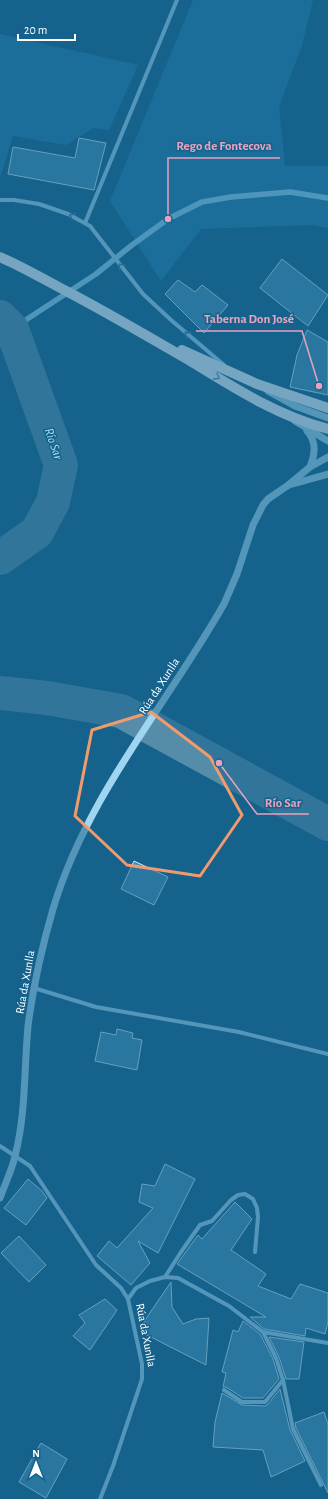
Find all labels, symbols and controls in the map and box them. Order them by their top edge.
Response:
scale bar [18,16,75,42]
text: 20 m [24,24,47,36]
callout: Rego de Fontecova [168,133,280,158]
text: Rego de Fontecova [176,140,272,153]
one-way arrow [68,213,76,221]
one-way arrow [119,263,126,270]
callout: Taberna Don José [196,306,302,331]
text: Taberna Don José [204,313,294,326]
one-way arrow [184,331,191,338]
one-way arrow [213,373,220,380]
water label: Río Sar [42,427,65,462]
street label: Rúa da Xunlla [136,655,182,716]
callout: Río Sar [257,789,309,814]
text: Río Sar [265,797,302,810]
street label: Rúa da Xunlla [13,949,37,1015]
street label: Rúa da Xunlla [134,1302,158,1368]
north arrow [16,1443,56,1483]
text: N [32,1448,40,1459]

